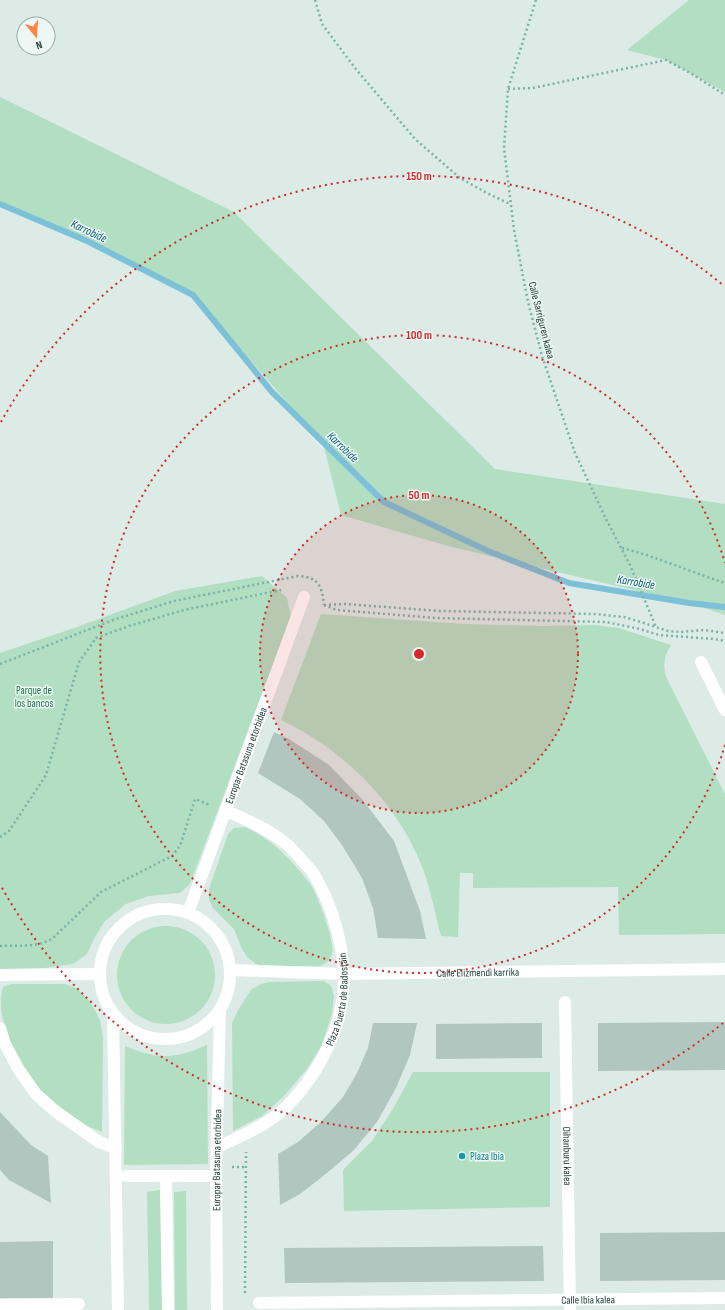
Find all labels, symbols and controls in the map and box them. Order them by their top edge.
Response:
north arrow [16,16,56,56]
text: N [34,38,44,52]
text: 150 m [406,169,432,184]
water label: Karrobide [68,217,109,246]
street label: Calle Sarriguren kalea [526,280,557,360]
text: 100 m [406,328,432,343]
water label: Karrobide [324,429,362,466]
text: 50 m [409,488,429,503]
water label: Karrobide [616,572,656,593]
centre of rings [412,647,426,661]
park label: Parque de los bancos [15,684,53,710]
street label: Europar Batasuna etorbidea [223,705,270,805]
street label: Plaza Puerta de Badostáin [323,952,351,1048]
street label: Calle Elizmendi karrika [437,966,519,980]
street label: Europar Batasuna etorbidea [210,1109,224,1211]
street label: Oihanburu kalea [560,1126,574,1186]
place label: Plaza Ibia [470,1150,504,1163]
marker: Plaza Ibia [457,1151,467,1161]
street label: Calle Ibia kalea [561,1293,615,1307]

